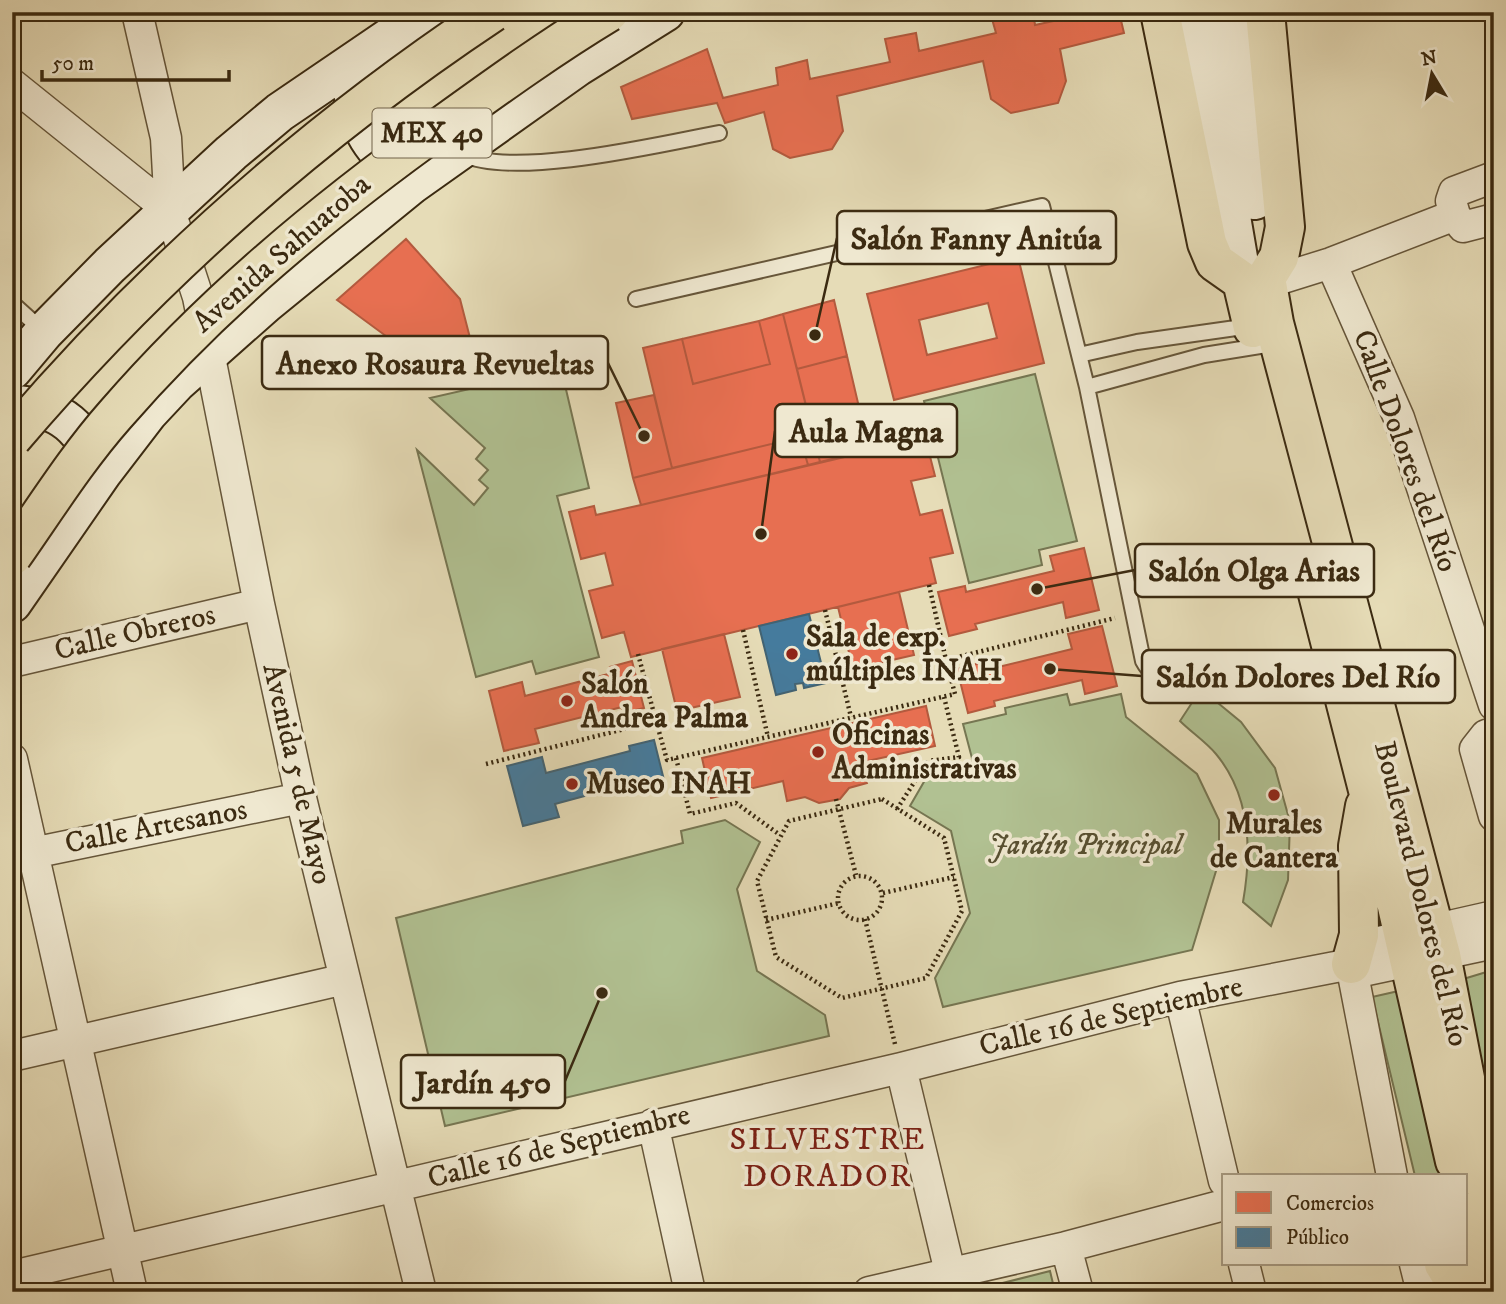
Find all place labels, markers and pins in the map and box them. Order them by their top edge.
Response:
callout: Salón Fanny Anitúa [837,211,1116,264]
callout: Anexo Rosaura Revueltas [262,336,608,389]
callout: Aula Magna [775,404,957,457]
callout: Salón Olga Arias [1135,544,1374,597]
place label: Sala de exp. múltiples INAH [806,619,1002,690]
marker: Sala de exp. múltiples INAH [784,646,800,662]
callout: Salón Dolores Del Río [1142,650,1455,703]
place label: Salón Andrea Palma [580,666,749,737]
marker: Salón Andrea Palma [559,693,575,709]
place label: Oficinas Administrativas [831,717,1017,788]
marker: Oficinas Administrativas [810,744,826,760]
place label: Museo INAH [586,766,752,803]
marker: Museo INAH [564,776,580,792]
marker: Murales de Cantera [1266,787,1282,803]
place label: Murales de Cantera [1210,806,1339,877]
callout: Jardín 450 [401,1055,565,1108]

